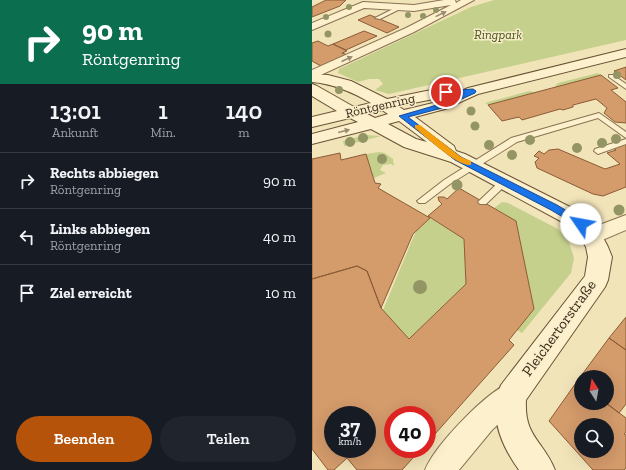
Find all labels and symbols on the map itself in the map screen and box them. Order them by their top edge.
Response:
one-way arrow [435,11,446,17]
park label: Ringpark [474,27,522,42]
one-way arrow [342,56,353,62]
pin [429,75,463,109]
street label: Röntgenring [344,90,416,121]
one-way arrow [338,128,350,134]
position arrow [560,203,602,245]
street label: Pleichertorstraße [518,276,600,380]
north arrow [574,370,614,410]
speed limit sign: 40 [384,406,436,458]

